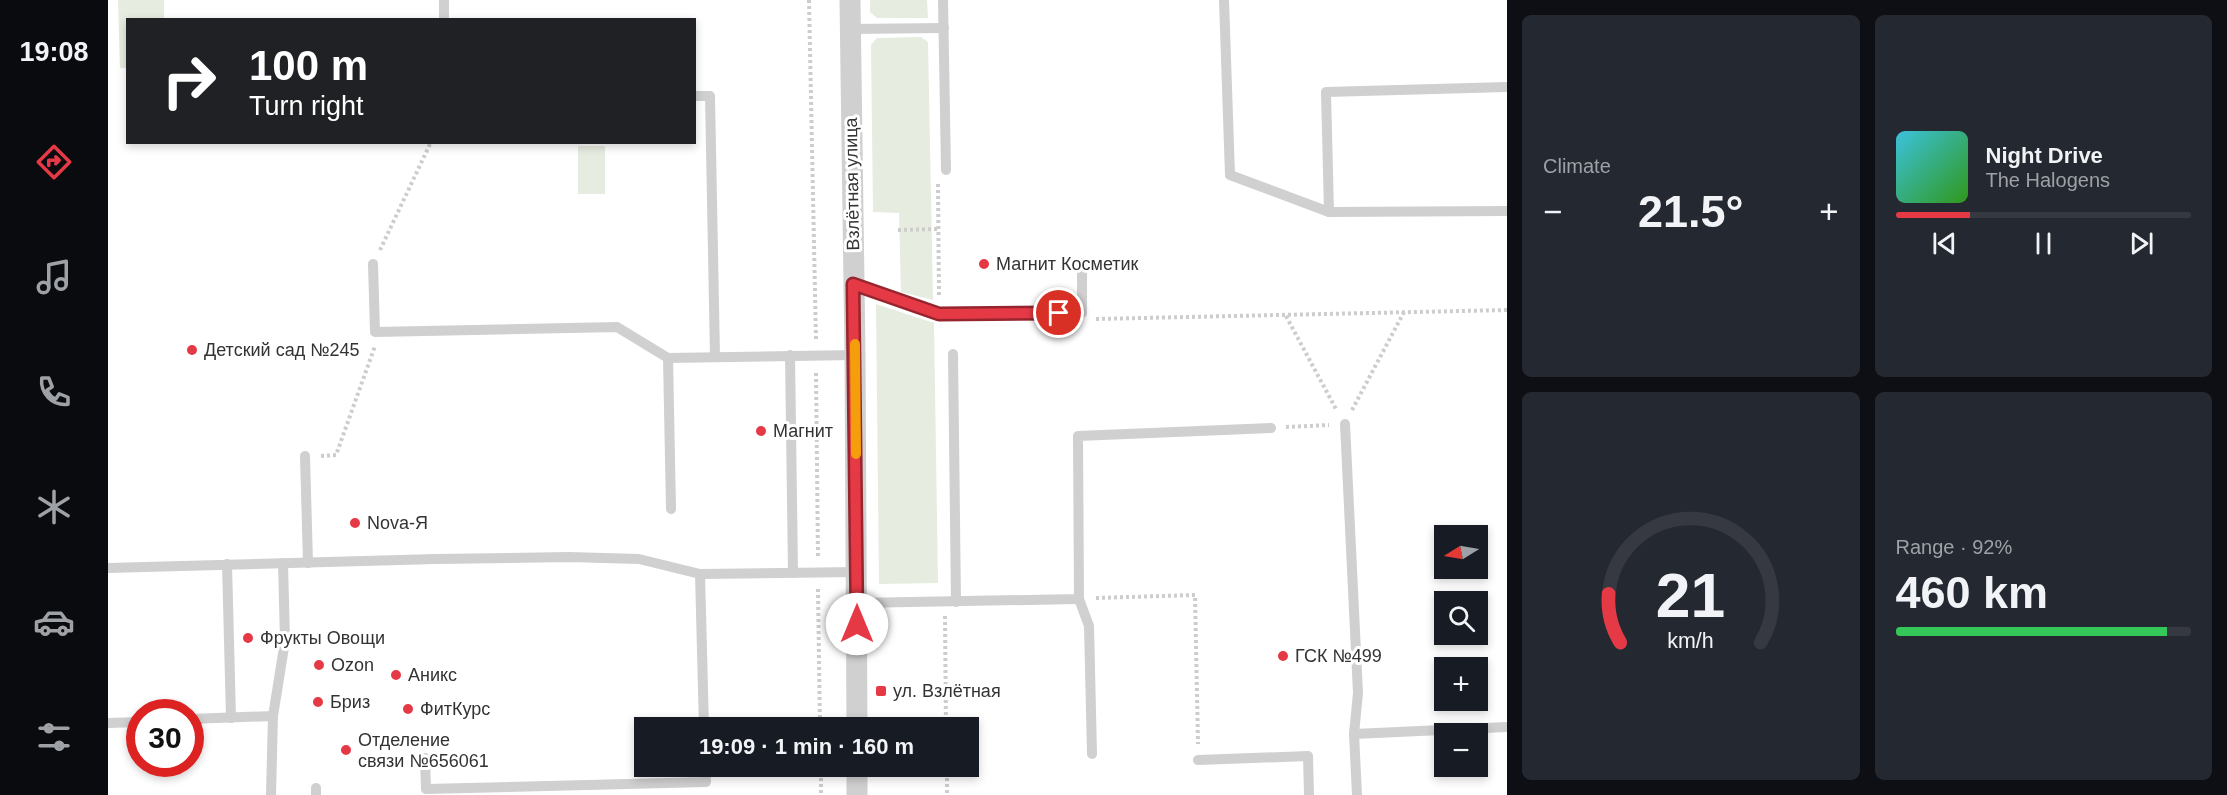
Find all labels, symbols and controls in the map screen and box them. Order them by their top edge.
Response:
text: 19:08 [19,37,89,67]
icon: right [150,42,228,120]
text: 100 m [249,42,368,89]
text: Turn right [249,91,364,121]
street label: Взлётная улица [841,116,863,251]
icon: directions [33,141,75,183]
text: Night Drive [1986,143,2103,168]
text: Climate [1543,155,1611,177]
text: The Halogens [1986,169,2110,191]
text: 21.5° [1638,186,1744,237]
text: − [1543,193,1562,230]
text: + [1819,193,1839,230]
icon: previous [1928,227,1961,260]
icon: pause [2027,227,2060,260]
icon: next [2125,227,2158,260]
place label: Магнит Косметик [996,254,1139,274]
icon: music [33,256,75,298]
marker: Магнит Косметик [977,257,991,271]
pin [1033,287,1084,338]
icon: arrive [1042,296,1075,329]
place label: Детский сад №245 [204,340,360,360]
marker: Детский сад №245 [185,343,199,357]
icon: phone [33,371,75,413]
place label: Магнит [773,421,833,441]
marker: Магнит [754,424,768,438]
icon: climate [33,486,75,528]
place label: Nova-Я [367,513,428,533]
marker: Nova-Я [348,516,362,530]
north arrow [1434,525,1488,579]
map controls [1434,525,1488,777]
text: Range · 92% [1896,536,2012,558]
text: 21 [1656,561,1725,630]
text: 460 km [1896,567,2048,618]
button: search [1434,591,1488,645]
position arrow [825,592,889,656]
icon: car [33,601,75,643]
place label: Фрукты Овощи [260,628,385,648]
text: km/h [1668,629,1714,653]
marker: Фрукты Овощи [241,631,255,645]
place label: ГСК №499 [1295,646,1382,666]
marker: ГСК №499 [1276,649,1290,663]
place label: Ozon [331,655,374,675]
button: + [1434,657,1488,711]
marker: Ozon [312,658,326,672]
place label: Аникс [408,665,457,685]
marker: Аникс [389,668,403,682]
place label: ул. Взлётная [893,681,1001,701]
marker: ул. Взлётная [874,684,888,698]
place label: Бриз [330,692,370,712]
marker: Бриз [311,695,325,709]
speed limit sign: 30 [126,699,204,777]
place label: ФитКурс [420,699,490,719]
marker: ФитКурс [401,702,415,716]
icon: filters [33,716,75,758]
button: − [1434,723,1488,777]
place label: Отделение связи №656061 [358,730,489,771]
text: 19:09 · 1 min · 160 m [699,734,914,759]
marker: Отделение связи №656061 [339,743,353,757]

